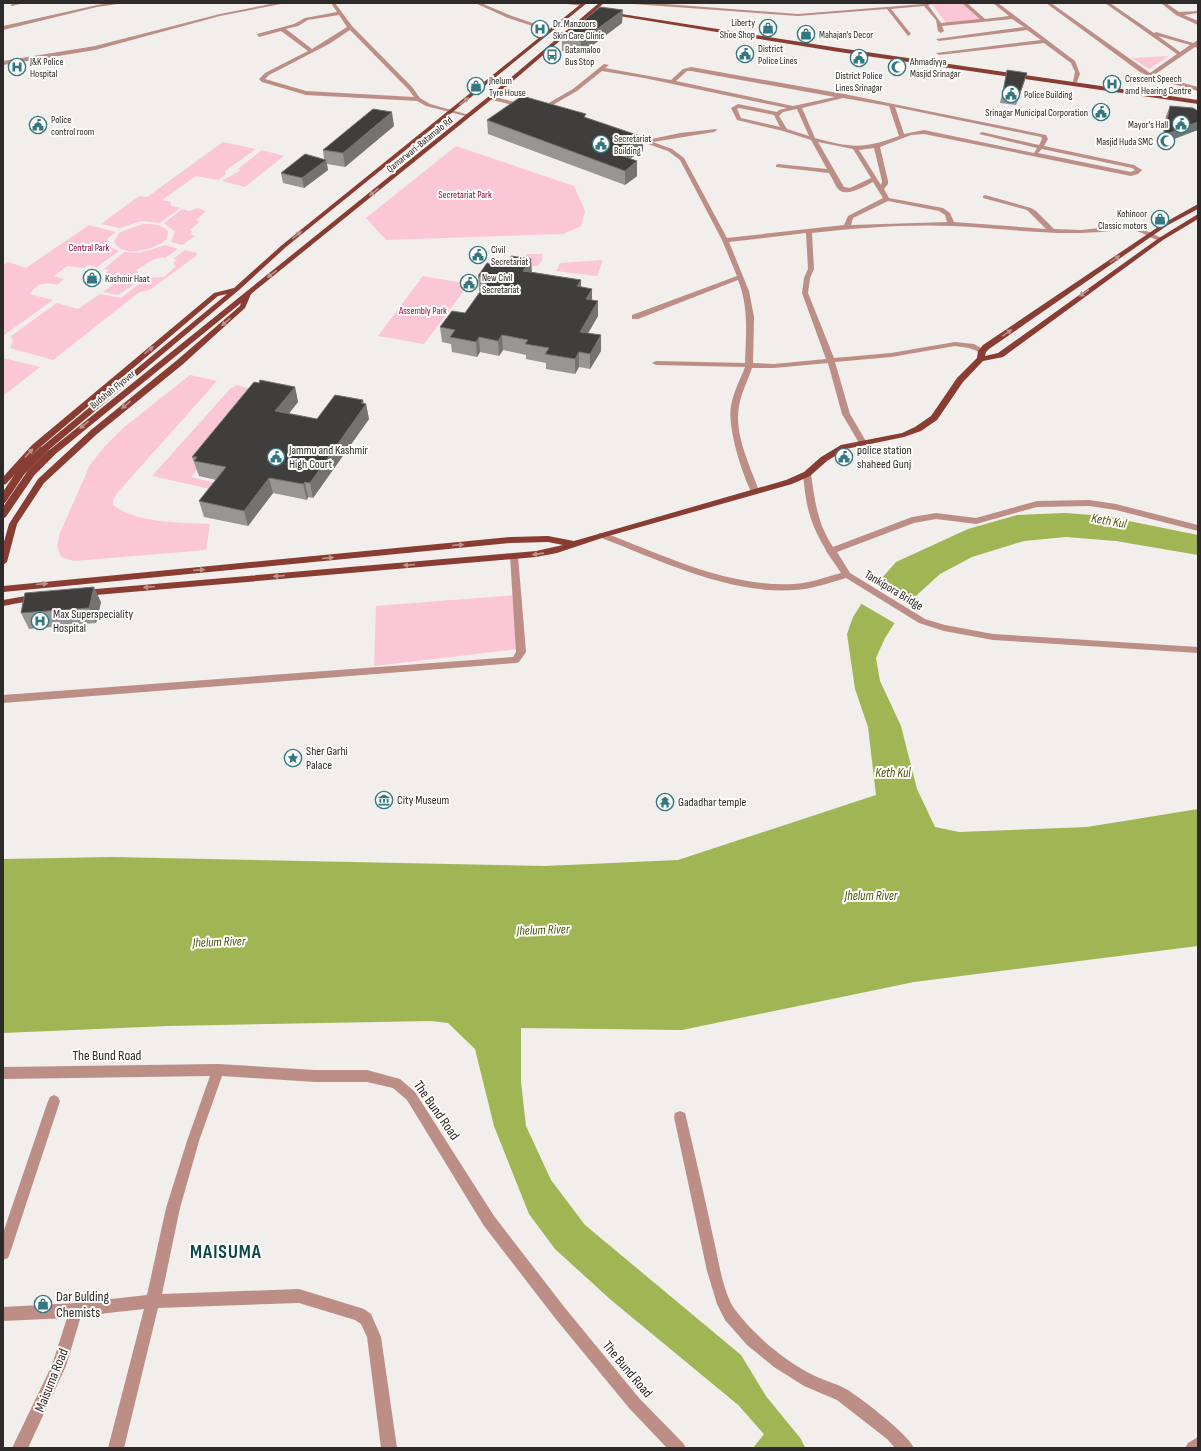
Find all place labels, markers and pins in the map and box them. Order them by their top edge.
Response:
place label: Liberty Shoe Shop [720,17,755,41]
place label: Dr. Manzoors Skin Care Clinic [553,18,605,42]
shop icon: Liberty Shoe Shop [758,18,778,38]
hospital icon: Dr. Manzoors Skin Care Clinic [530,19,550,39]
shop icon: Mahajan's Decor [796,24,816,44]
place label: Mahajan's Decor [819,29,873,41]
place label: District Police Lines [758,43,798,67]
place label: Batamaloo Bus Stop [565,44,601,68]
public building icon: District Police Lines [735,44,755,64]
bus stop icon: Batamaloo Bus Stop [542,45,562,65]
public building icon: District Police Lines Srinagar [849,48,869,68]
place label: J&K Police Hospital [29,56,64,80]
place label: Ahmadiyya Masjid Srinagar [909,56,961,80]
hospital icon: J&K Police Hospital [7,57,27,77]
mosque icon: Ahmadiyya Masjid Srinagar [887,57,907,77]
place label: District Police Lines Srinagar [835,70,883,94]
place label: Crescent Speech amd Hearing Centre [1125,73,1191,97]
hospital icon: Crescent Speech amd Hearing Centre [1102,74,1122,94]
place label: Jhelum Tyre House [488,75,526,99]
shop icon: Jhelum Tyre House [466,76,486,96]
public building icon: Police Building [1001,84,1021,104]
place label: Police Building [1024,89,1073,101]
public building icon: Srinagar Municipal Corporation [1091,102,1111,122]
place label: Srinagar Municipal Corporation [985,107,1088,119]
place label: Police control room [51,114,94,138]
public building icon: Mayor's Hall [1171,114,1191,134]
public building icon: Police control room [28,115,48,135]
place label: Mayor's Hall [1128,119,1168,131]
mosque icon: Masjid Huda SMC [1156,131,1176,151]
place label: Secretariat Building [614,133,651,157]
public building icon: Secretariat Building [591,134,611,154]
place label: Masjid Huda SMC [1096,136,1153,148]
place label: Kohinoor Classic motors [1098,208,1147,232]
shop icon: Kohinoor Classic motors [1150,209,1170,229]
place label: Civil Secretariat [491,244,528,268]
public building icon: Civil Secretariat [468,245,488,265]
shop icon: Kashmir Haat [82,268,102,288]
place label: New Civil Secretariat [482,272,519,296]
place label: Kashmir Haat [105,273,150,285]
public building icon: New Civil Secretariat [459,273,479,293]
place label: Jammu and Kashmir High Court [288,443,368,472]
place label: police station shaheed Gunj [857,443,912,472]
public building icon: Jammu and Kashmir High Court [266,447,286,467]
public building icon: police station shaheed Gunj [834,447,854,467]
place label: Max Superspeciality Hospital [53,607,134,636]
hospital icon: Max Superspeciality Hospital [30,611,50,631]
place label: Sher Garhi Palace [306,744,348,773]
place icon: Sher Garhi Palace [283,748,303,768]
museum icon: City Museum [374,790,394,810]
temple icon: Gadadhar temple [655,792,675,812]
place label: City Museum [397,793,450,808]
place label: Gadadhar temple [678,795,747,810]
place label: Dar Bulding Chemists [56,1288,110,1321]
shop icon: Dar Bulding Chemists [33,1294,53,1314]

